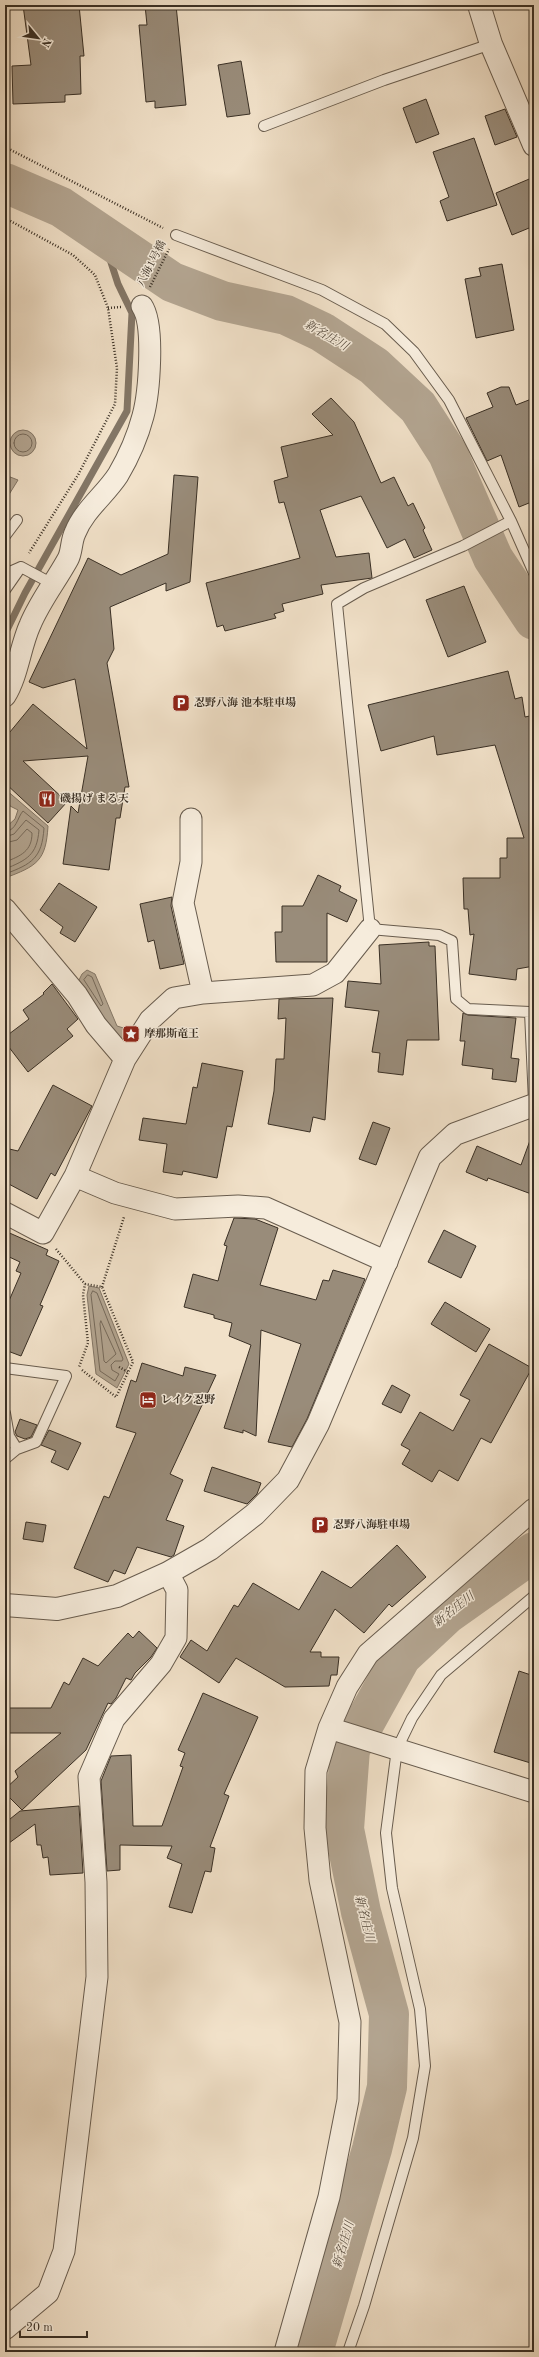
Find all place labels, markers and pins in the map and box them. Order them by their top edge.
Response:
parking icon: 忍野八海 池本駐車場 [171,693,191,713]
place label: 忍野八海 池本駐車場 [194,696,296,709]
restaurant icon: 磯揚げ まる天 [37,789,57,809]
place label: 磯揚げ まる天 [60,792,129,805]
place icon: 摩那斯竜王 [121,1024,141,1044]
place label: 摩那斯竜王 [144,1027,199,1040]
hotel icon: レイク忍野 [138,1390,158,1410]
place label: レイク忍野 [161,1393,215,1406]
parking icon: 忍野八海駐車場 [310,1515,330,1535]
place label: 忍野八海駐車場 [333,1518,410,1531]

